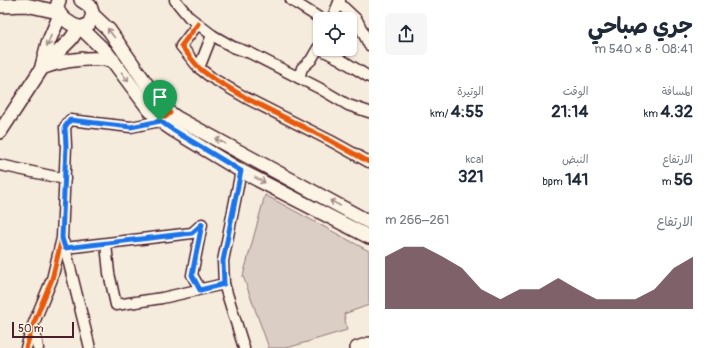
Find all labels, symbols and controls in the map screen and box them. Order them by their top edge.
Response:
map controls [313,12,357,56]
button: locate [313,12,357,56]
text: جري صباحي [588,12,693,40]
button: share [385,13,427,55]
one-way arrow [107,27,115,38]
one-way arrow [45,35,53,47]
text: 08:41 · 8 × 540 m [594,41,693,57]
one-way arrow [121,71,129,82]
pin [143,80,177,121]
text: الوتيرة [457,85,484,98]
text: الوقت [563,85,588,98]
text: المسافة [662,85,693,98]
icon: arrive [149,86,171,108]
text: 4:55 [451,101,484,122]
text: 21:14 [551,101,588,122]
text: 4.32 [660,101,693,122]
text: /km [430,107,451,120]
text: km [644,107,660,120]
one-way arrow [215,137,227,145]
text: kcal [466,153,484,166]
text: النبض [562,153,588,166]
text: الارتفاع [662,153,693,166]
text: 321 [458,166,484,187]
text: 141 [565,169,588,190]
text: 56 [674,169,693,190]
text: bpm [542,175,565,188]
text: m [662,175,674,188]
one-way arrow [253,177,265,184]
one-way arrow [329,199,341,207]
text: 261–266 m [385,212,449,228]
text: الارتفاع [657,214,693,230]
scale bar [12,320,74,339]
text: 50 m [18,322,44,335]

